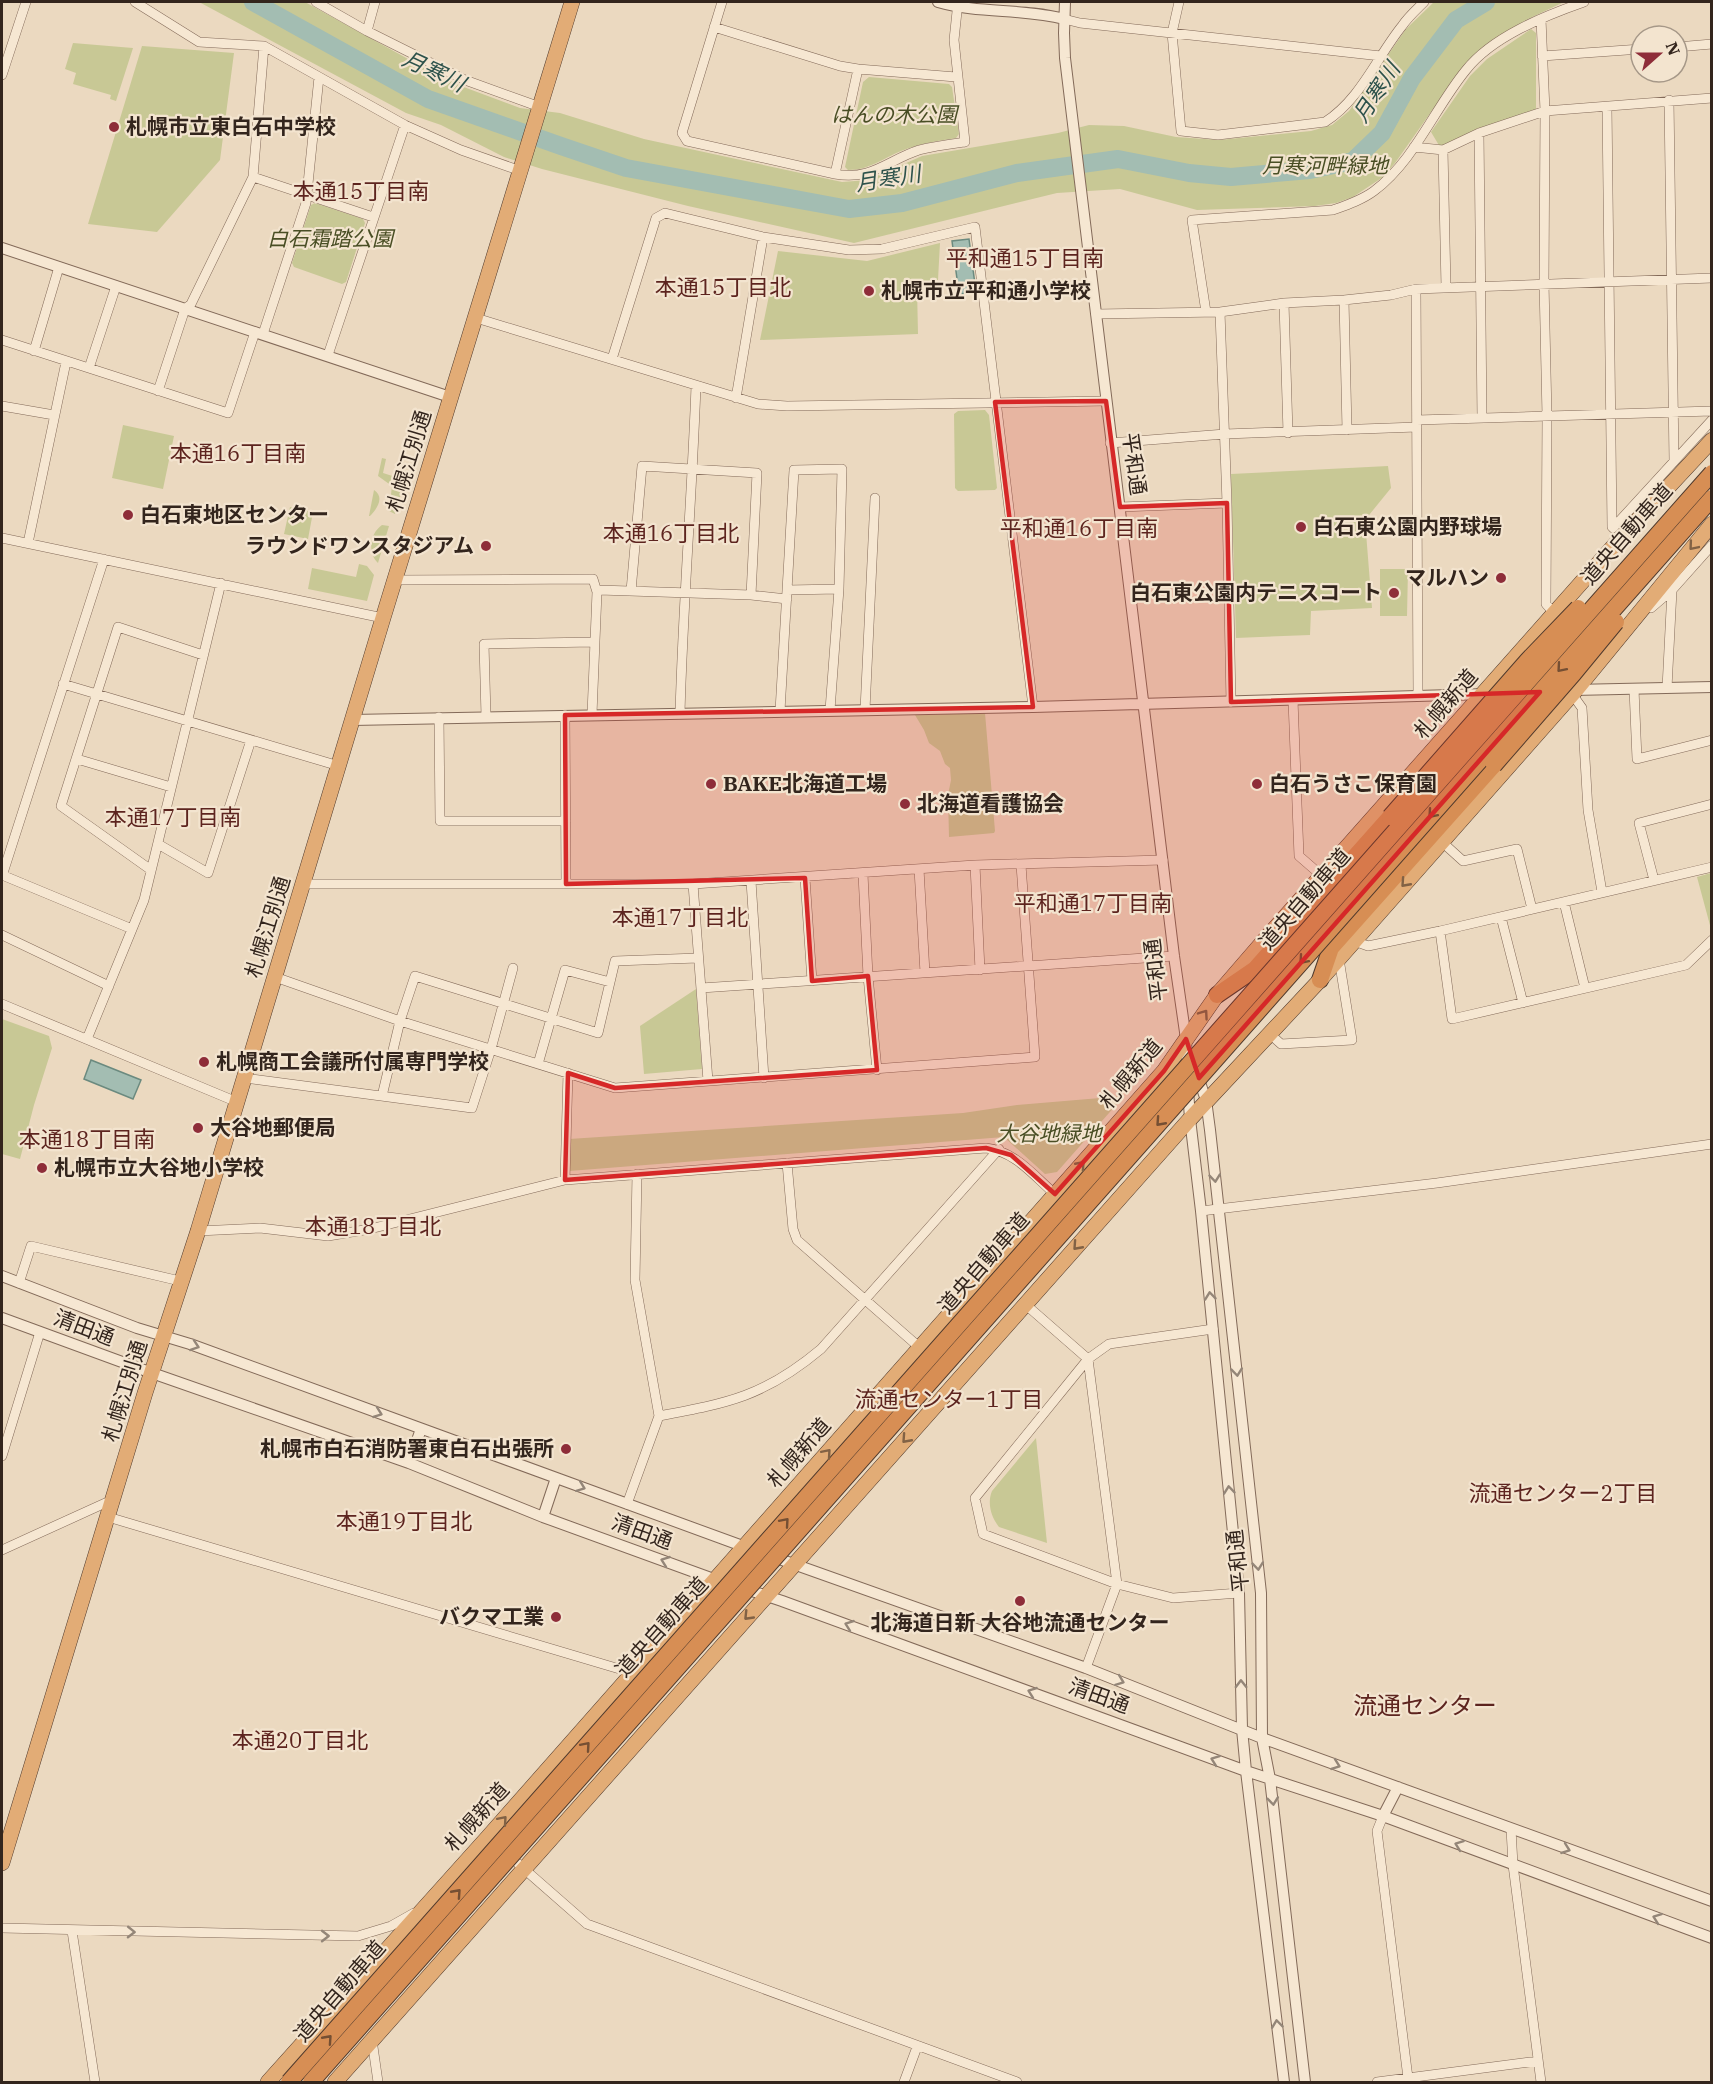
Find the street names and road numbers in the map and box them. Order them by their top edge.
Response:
street label: 札幌江別通 [379,406,437,515]
street label: 平和通 [1117,431,1153,497]
street label: 道央自動車道 [1574,477,1678,590]
street label: 札幌新道 [1407,662,1483,744]
street label: 道央自動車道 [1252,842,1356,955]
street label: 札幌江別通 [238,872,296,981]
street label: 平和通 [1137,937,1173,1003]
street label: 札幌新道 [1093,1032,1168,1115]
street label: 道央自動車道 [931,1206,1035,1319]
street label: 清田通 [50,1303,119,1351]
street label: 札幌江別通 [95,1336,153,1445]
street label: 札幌新道 [760,1411,836,1493]
street label: 清田通 [608,1507,677,1555]
street label: 平和通 [1220,1528,1254,1594]
street label: 道央自動車道 [609,1570,714,1683]
street label: 清田通 [1065,1671,1134,1719]
street label: 札幌新道 [438,1776,515,1857]
street label: 道央自動車道 [287,1934,391,2047]

